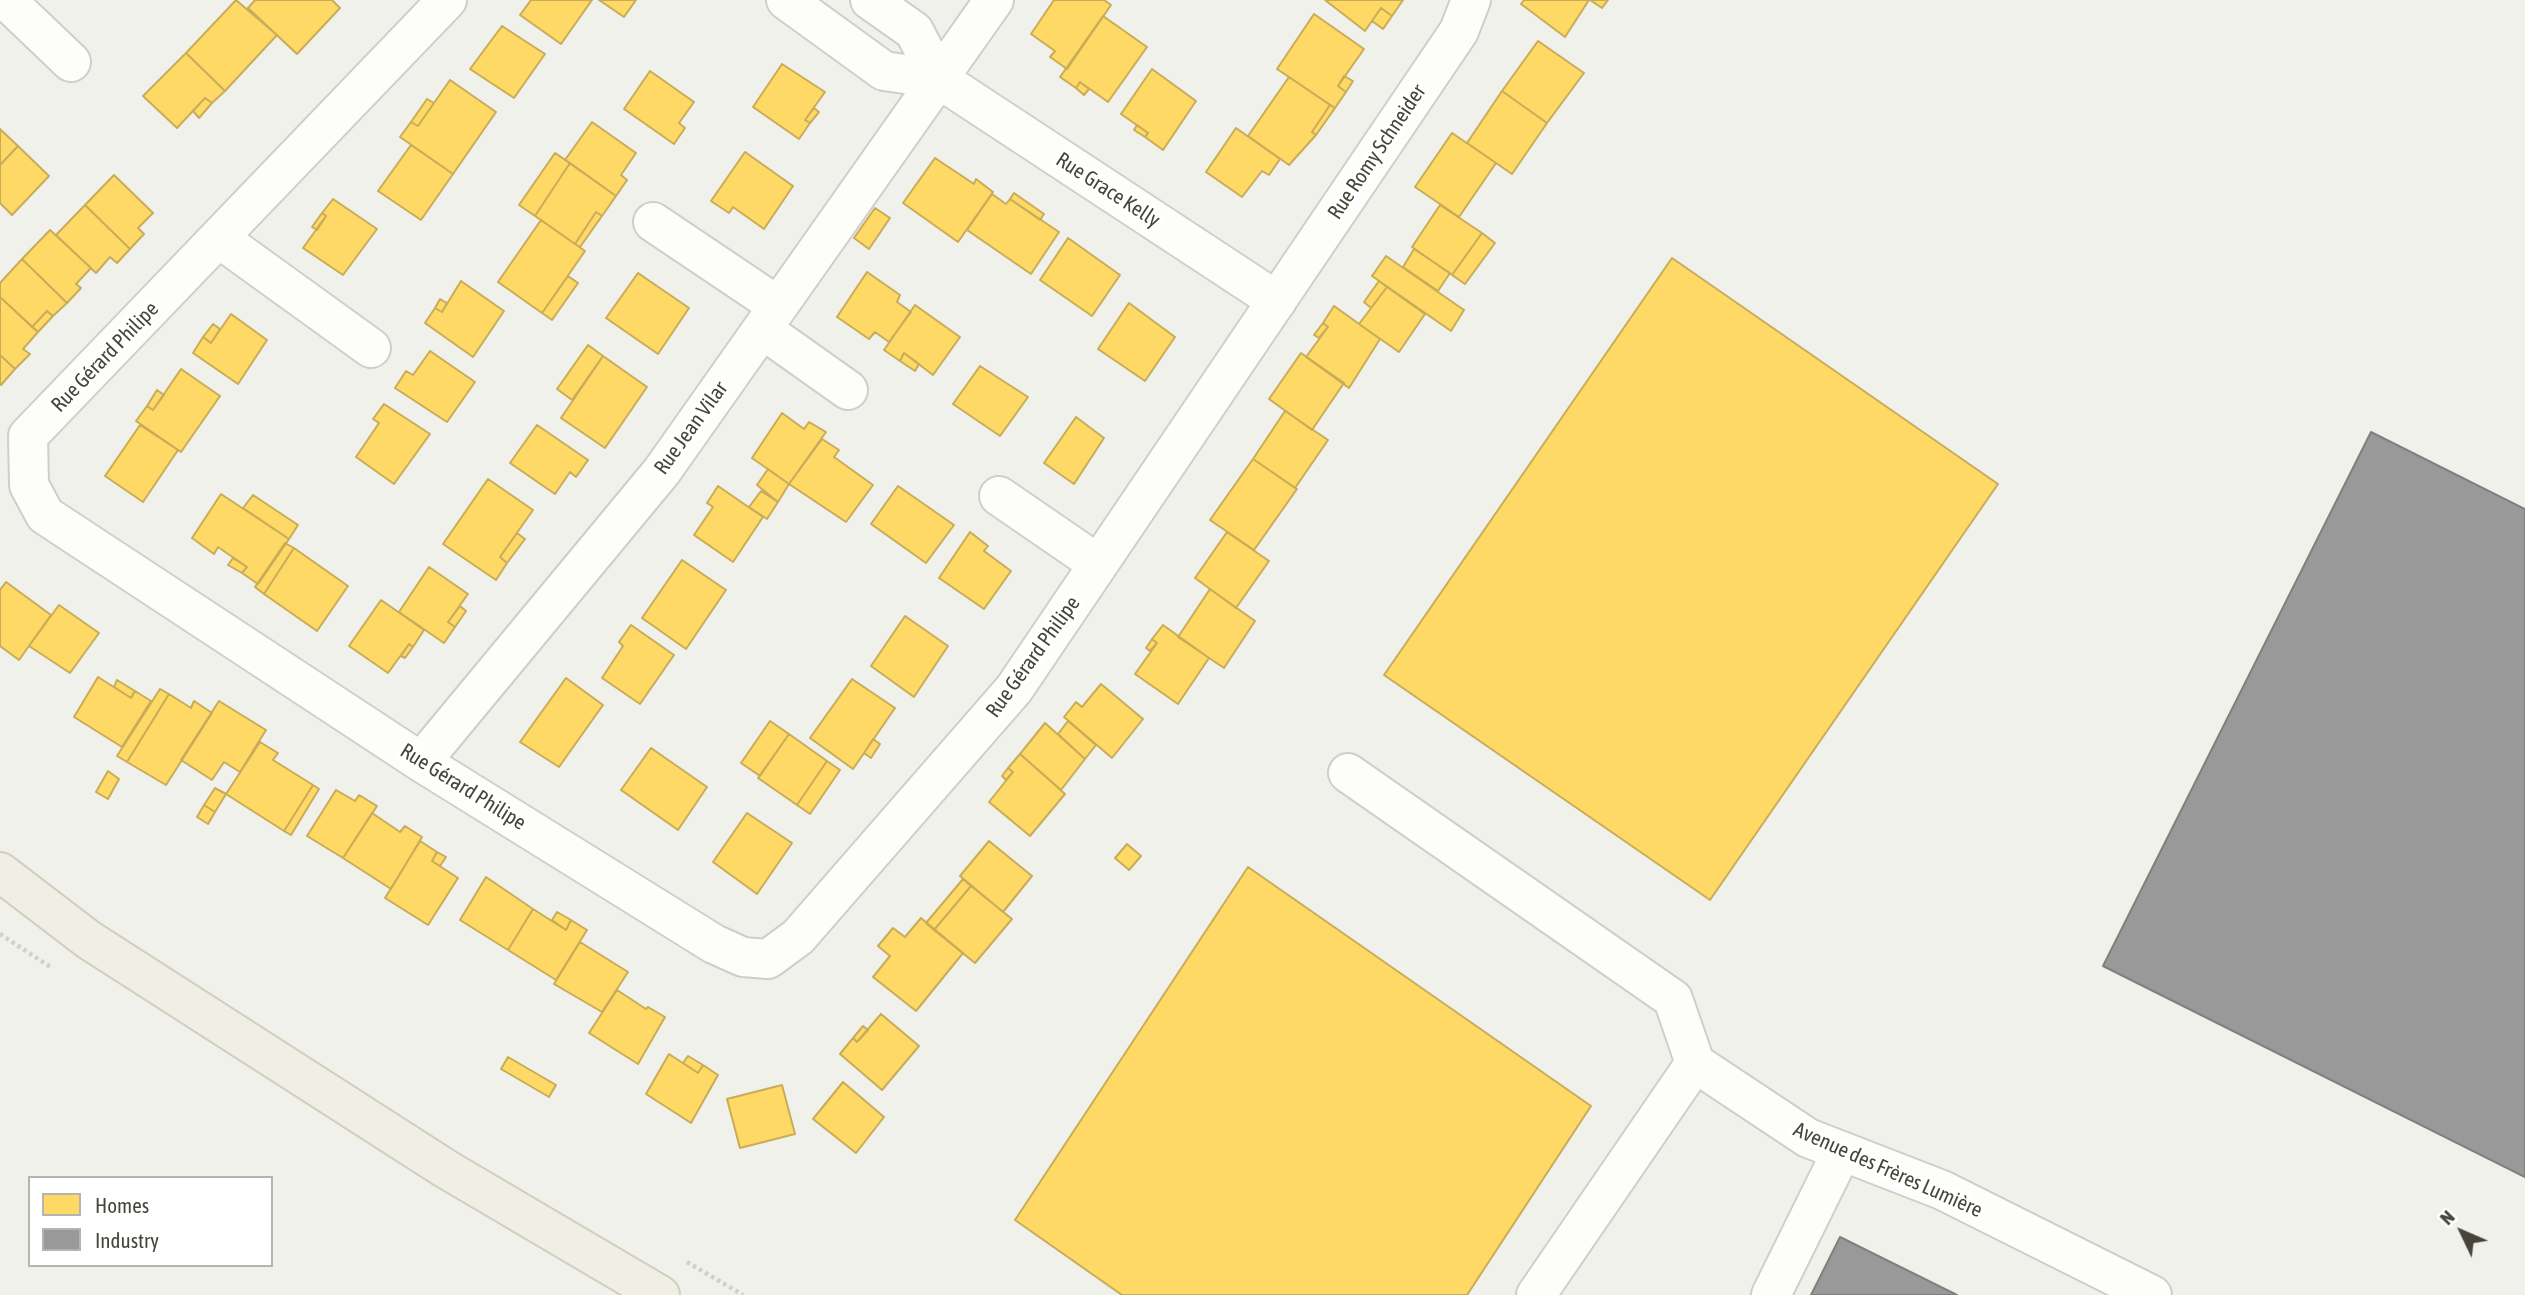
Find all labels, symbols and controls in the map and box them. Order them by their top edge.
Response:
street label: Rue Romy Schneider [1323,80,1431,224]
street label: Rue Grace Kelly [1051,147,1165,233]
street label: Rue Gérard Philipe [46,297,164,417]
street label: Rue Jean Vilar [649,377,733,479]
street label: Rue Gérard Philipe [981,592,1085,722]
street label: Rue Gérard Philipe [395,738,531,836]
street label: Avenue des Frères Lumière [1790,1117,1986,1223]
legend [28,1176,273,1267]
text: Homes [95,1193,149,1217]
north arrow [2427,1197,2497,1267]
text: N [2435,1206,2459,1229]
text: Industry [95,1228,159,1252]

